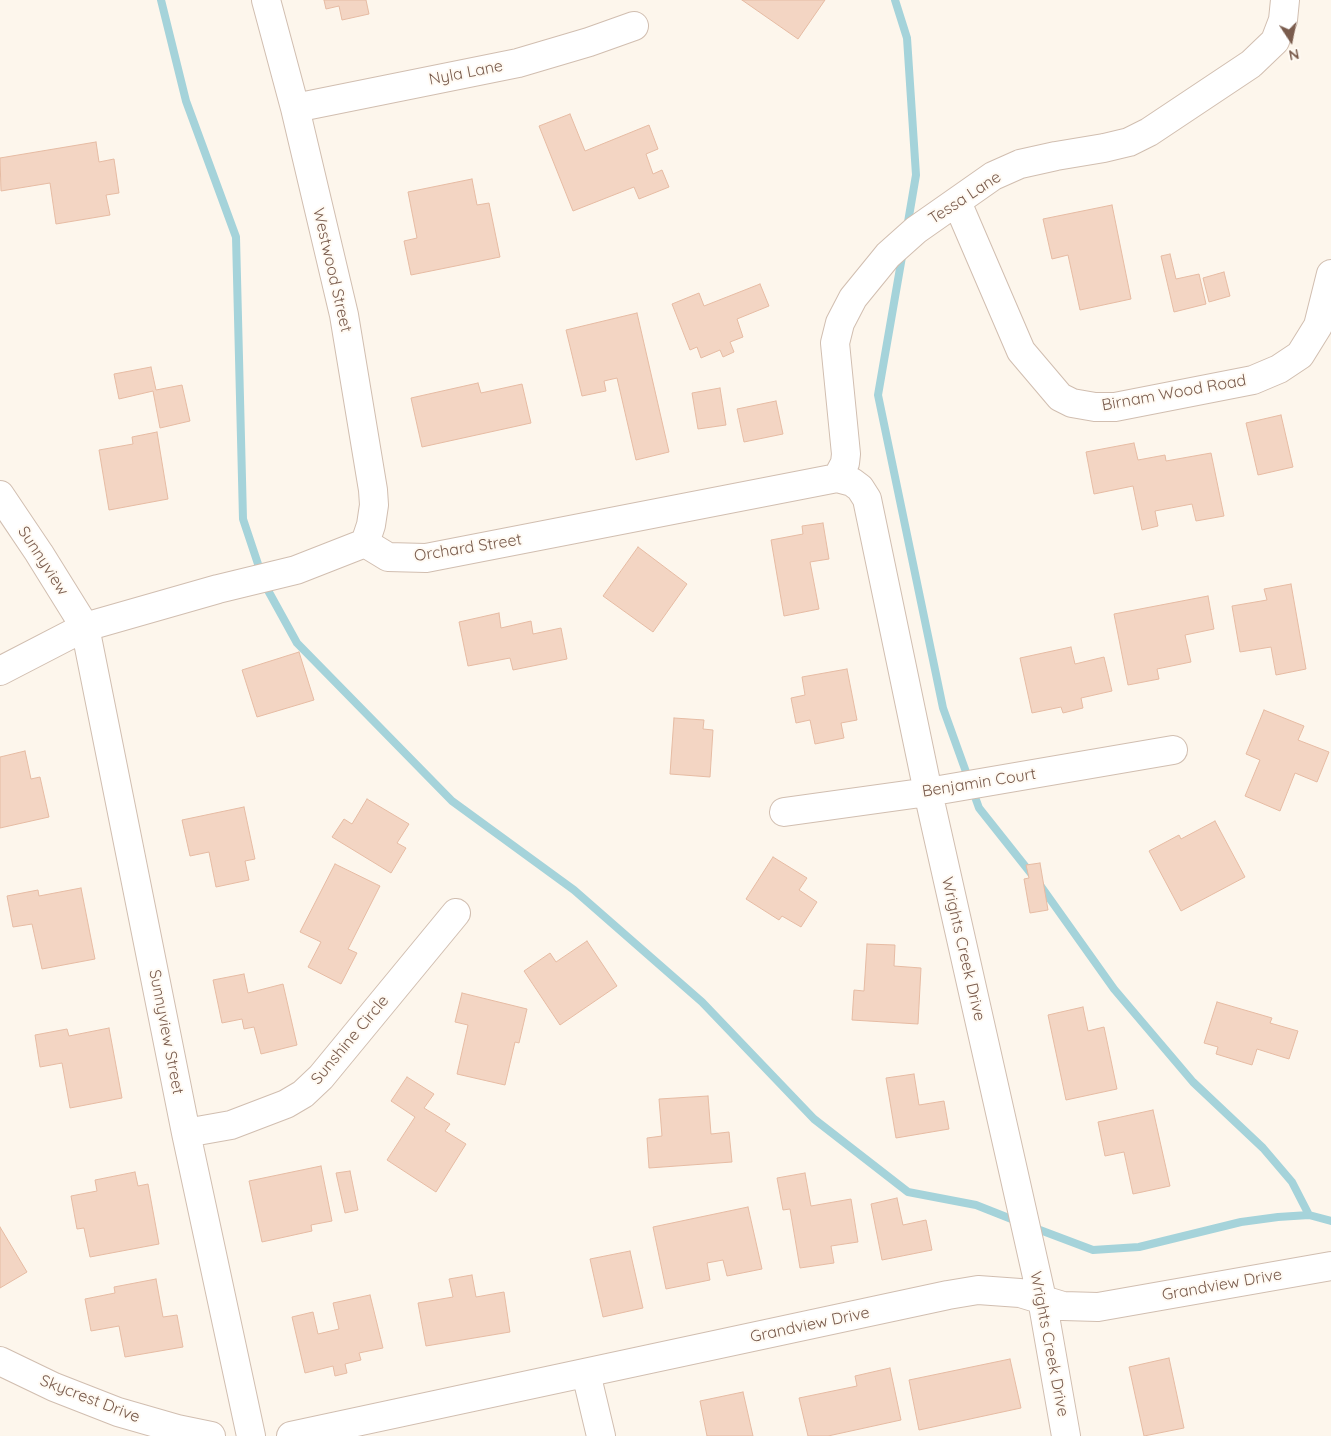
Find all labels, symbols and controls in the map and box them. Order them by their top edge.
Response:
north arrow [1266,15,1316,65]
text: N [1287,45,1301,65]
street label: Nyla Lane [427,56,505,90]
street label: Tessa Lane [925,167,1005,229]
street label: Westwood Street [308,206,356,334]
street label: Birnam Wood Road [1100,371,1248,415]
street label: Sunnyview [14,523,72,599]
street label: Orchard Street [413,530,523,566]
street label: Benjamin Court [921,765,1037,801]
street label: Wrights Creek Drive [937,875,989,1023]
street label: Sunnyview Street [144,968,188,1096]
street label: Sunshine Circle [307,991,393,1089]
street label: Grandview Drive [1160,1265,1284,1305]
street label: Wrights Creek Drive [1026,1270,1072,1418]
street label: Grandview Drive [749,1303,871,1347]
street label: Skycrest Drive [37,1371,143,1427]

